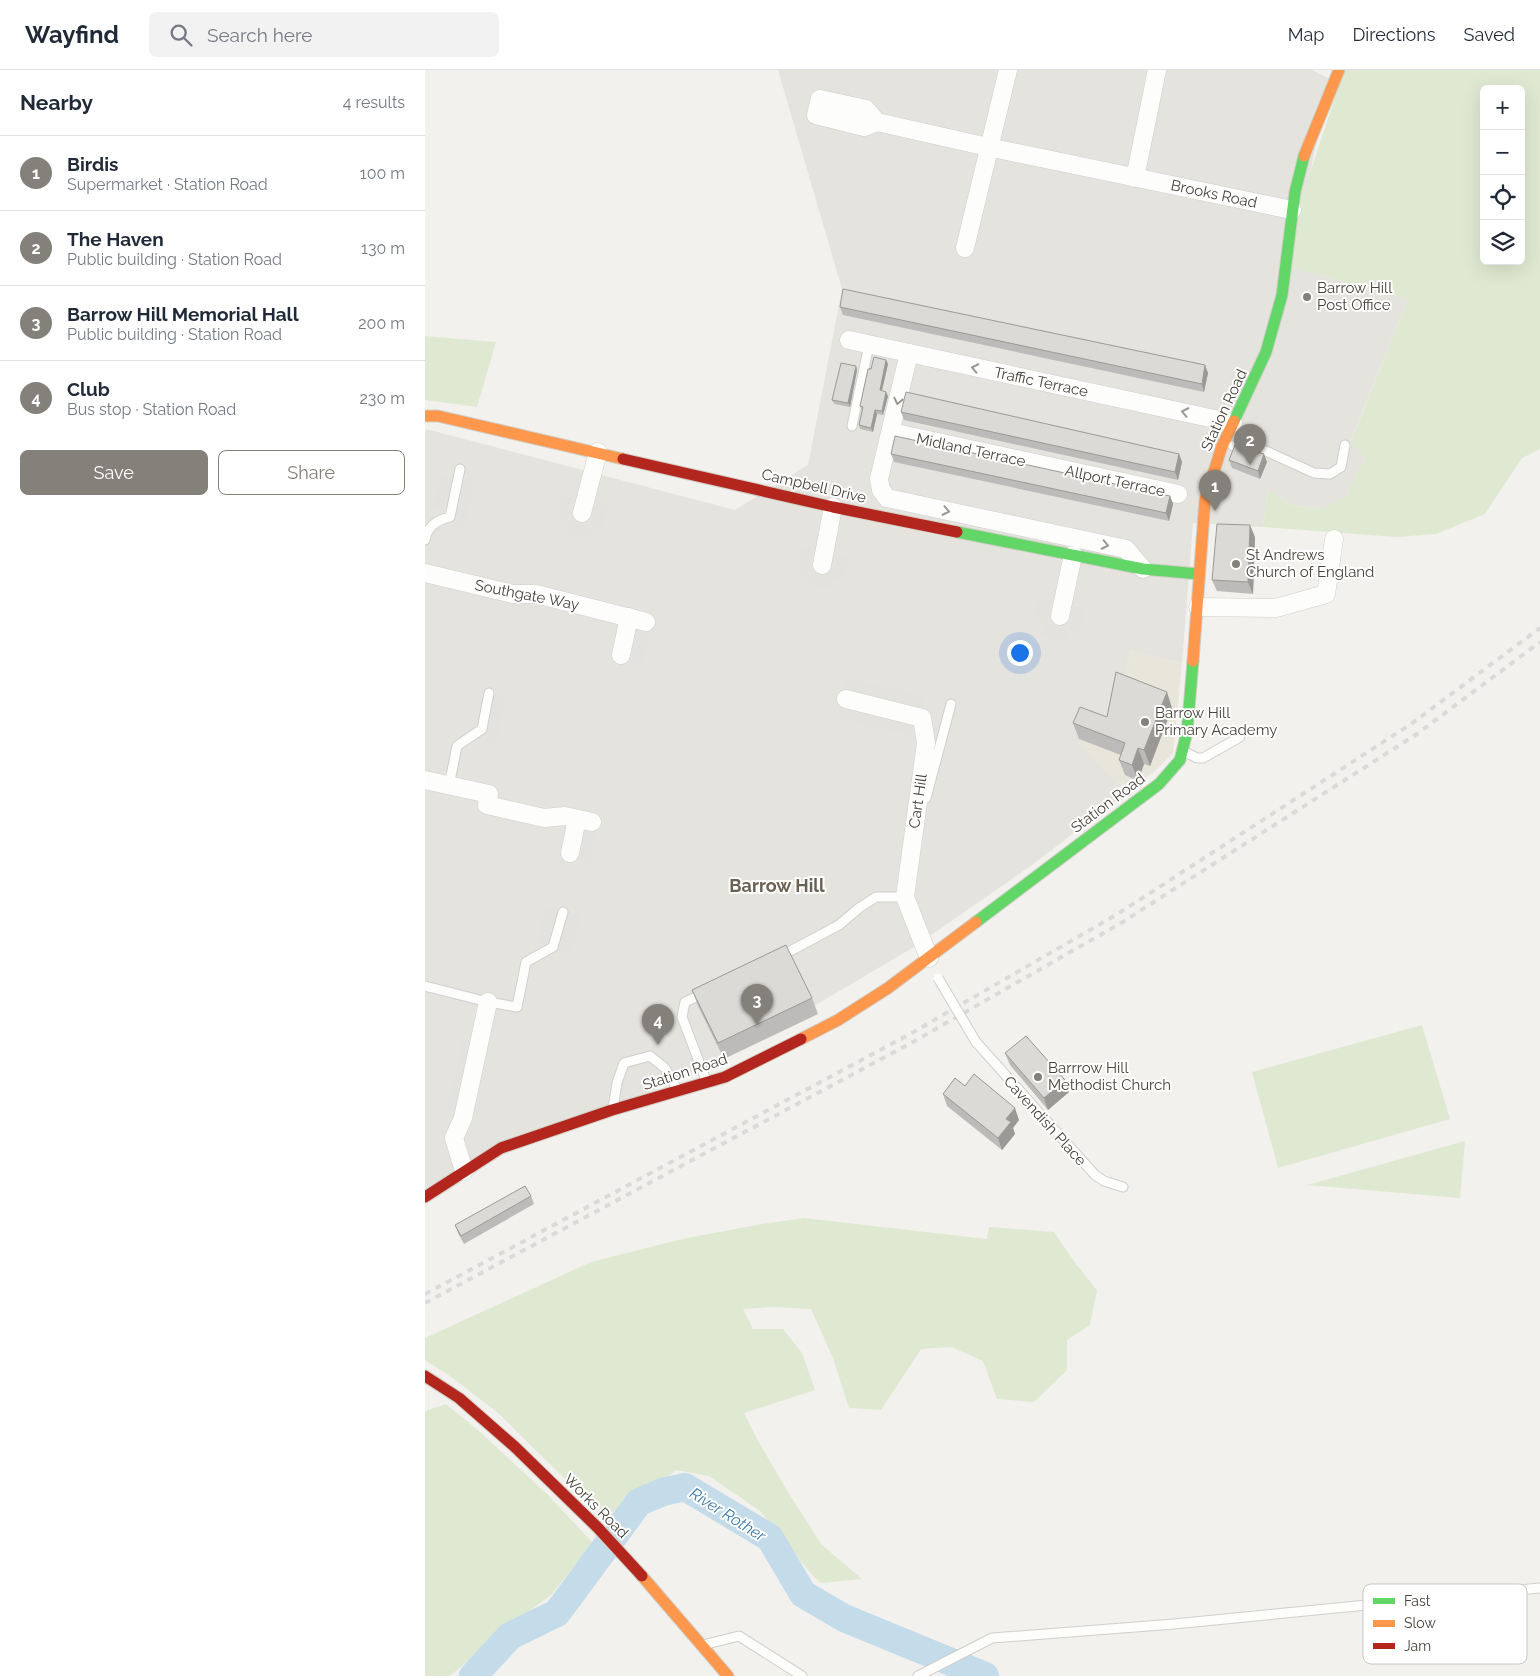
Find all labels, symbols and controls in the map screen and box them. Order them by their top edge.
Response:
search box [149,12,499,57]
text: Wayfind [25,20,119,49]
icon: search [167,21,195,49]
text: Search here [207,24,312,46]
text: Map [1288,24,1324,45]
text: Directions [1352,24,1436,45]
text: Saved [1464,24,1515,45]
map controls [1480,85,1525,265]
button: + [1480,85,1525,130]
text: Nearby [20,90,93,115]
text: 4 results [343,93,405,112]
button: − [1480,130,1525,175]
text: Birdis [67,153,119,175]
text: 1 [32,164,40,183]
text: 100 m [360,164,405,183]
text: Supermarket · Station Road [67,175,268,194]
button: locate [1480,175,1525,220]
street label: Brooks Road [1169,176,1259,212]
button: layers [1480,220,1525,265]
text: The Haven [67,228,164,250]
text: 2 [31,239,41,258]
text: 130 m [361,239,405,258]
text: Public building · Station Road [67,250,282,269]
place label: Barrow Hill Post Office [1317,279,1393,314]
marker: Barrow Hill Post Office [1301,291,1313,303]
text: Barrow Hill Memorial Hall [67,303,299,325]
text: 3 [32,314,40,333]
text: 200 m [358,314,405,333]
text: Public building · Station Road [67,325,282,344]
one-way arrow [971,363,980,373]
street label: Traffic Terrace [992,363,1090,401]
street label: Station Road [1197,366,1251,454]
text: Club [67,378,110,400]
text: 4 [31,389,41,408]
text: 230 m [360,389,405,408]
one-way arrow [893,396,904,405]
text: Bus stop · Station Road [67,400,236,419]
one-way arrow [1181,408,1190,418]
pin: 2 [1234,424,1266,465]
street label: Midland Terrace [915,430,1028,470]
button: Save [20,450,208,495]
button: Share [218,450,405,495]
street label: Allport Terrace [1063,462,1167,500]
street label: Campbell Drive [760,465,868,507]
pin: 1 [1199,470,1231,511]
one-way arrow [942,505,951,516]
one-way arrow [1101,539,1110,550]
place label: St Andrews Church of England [1246,546,1374,581]
marker: St Andrews Church of England [1230,558,1242,570]
street label: Southgate Way [473,576,581,614]
your location [1007,640,1033,666]
place label: Barrow Hill Primary Academy [1155,704,1277,739]
marker: Barrow Hill Primary Academy [1139,716,1151,728]
street label: Station Road [1067,769,1149,837]
street label: Cart Hill [905,772,931,830]
district label: Barrow Hill [729,875,825,896]
pin: 3 [741,984,773,1025]
pin: 4 [642,1004,674,1045]
street label: Station Road [640,1050,730,1094]
place label: Barrrow Hill Methodist Church [1048,1059,1171,1094]
marker: Barrrow Hill Methodist Church [1032,1071,1044,1083]
street label: Cavendish Place [1000,1072,1090,1170]
street label: Works Road [560,1470,632,1542]
water label: River Rother [686,1484,770,1545]
legend [1363,1584,1527,1664]
text: Fast [1404,1593,1431,1609]
text: Slow [1404,1615,1436,1631]
text: Jam [1404,1638,1431,1654]

